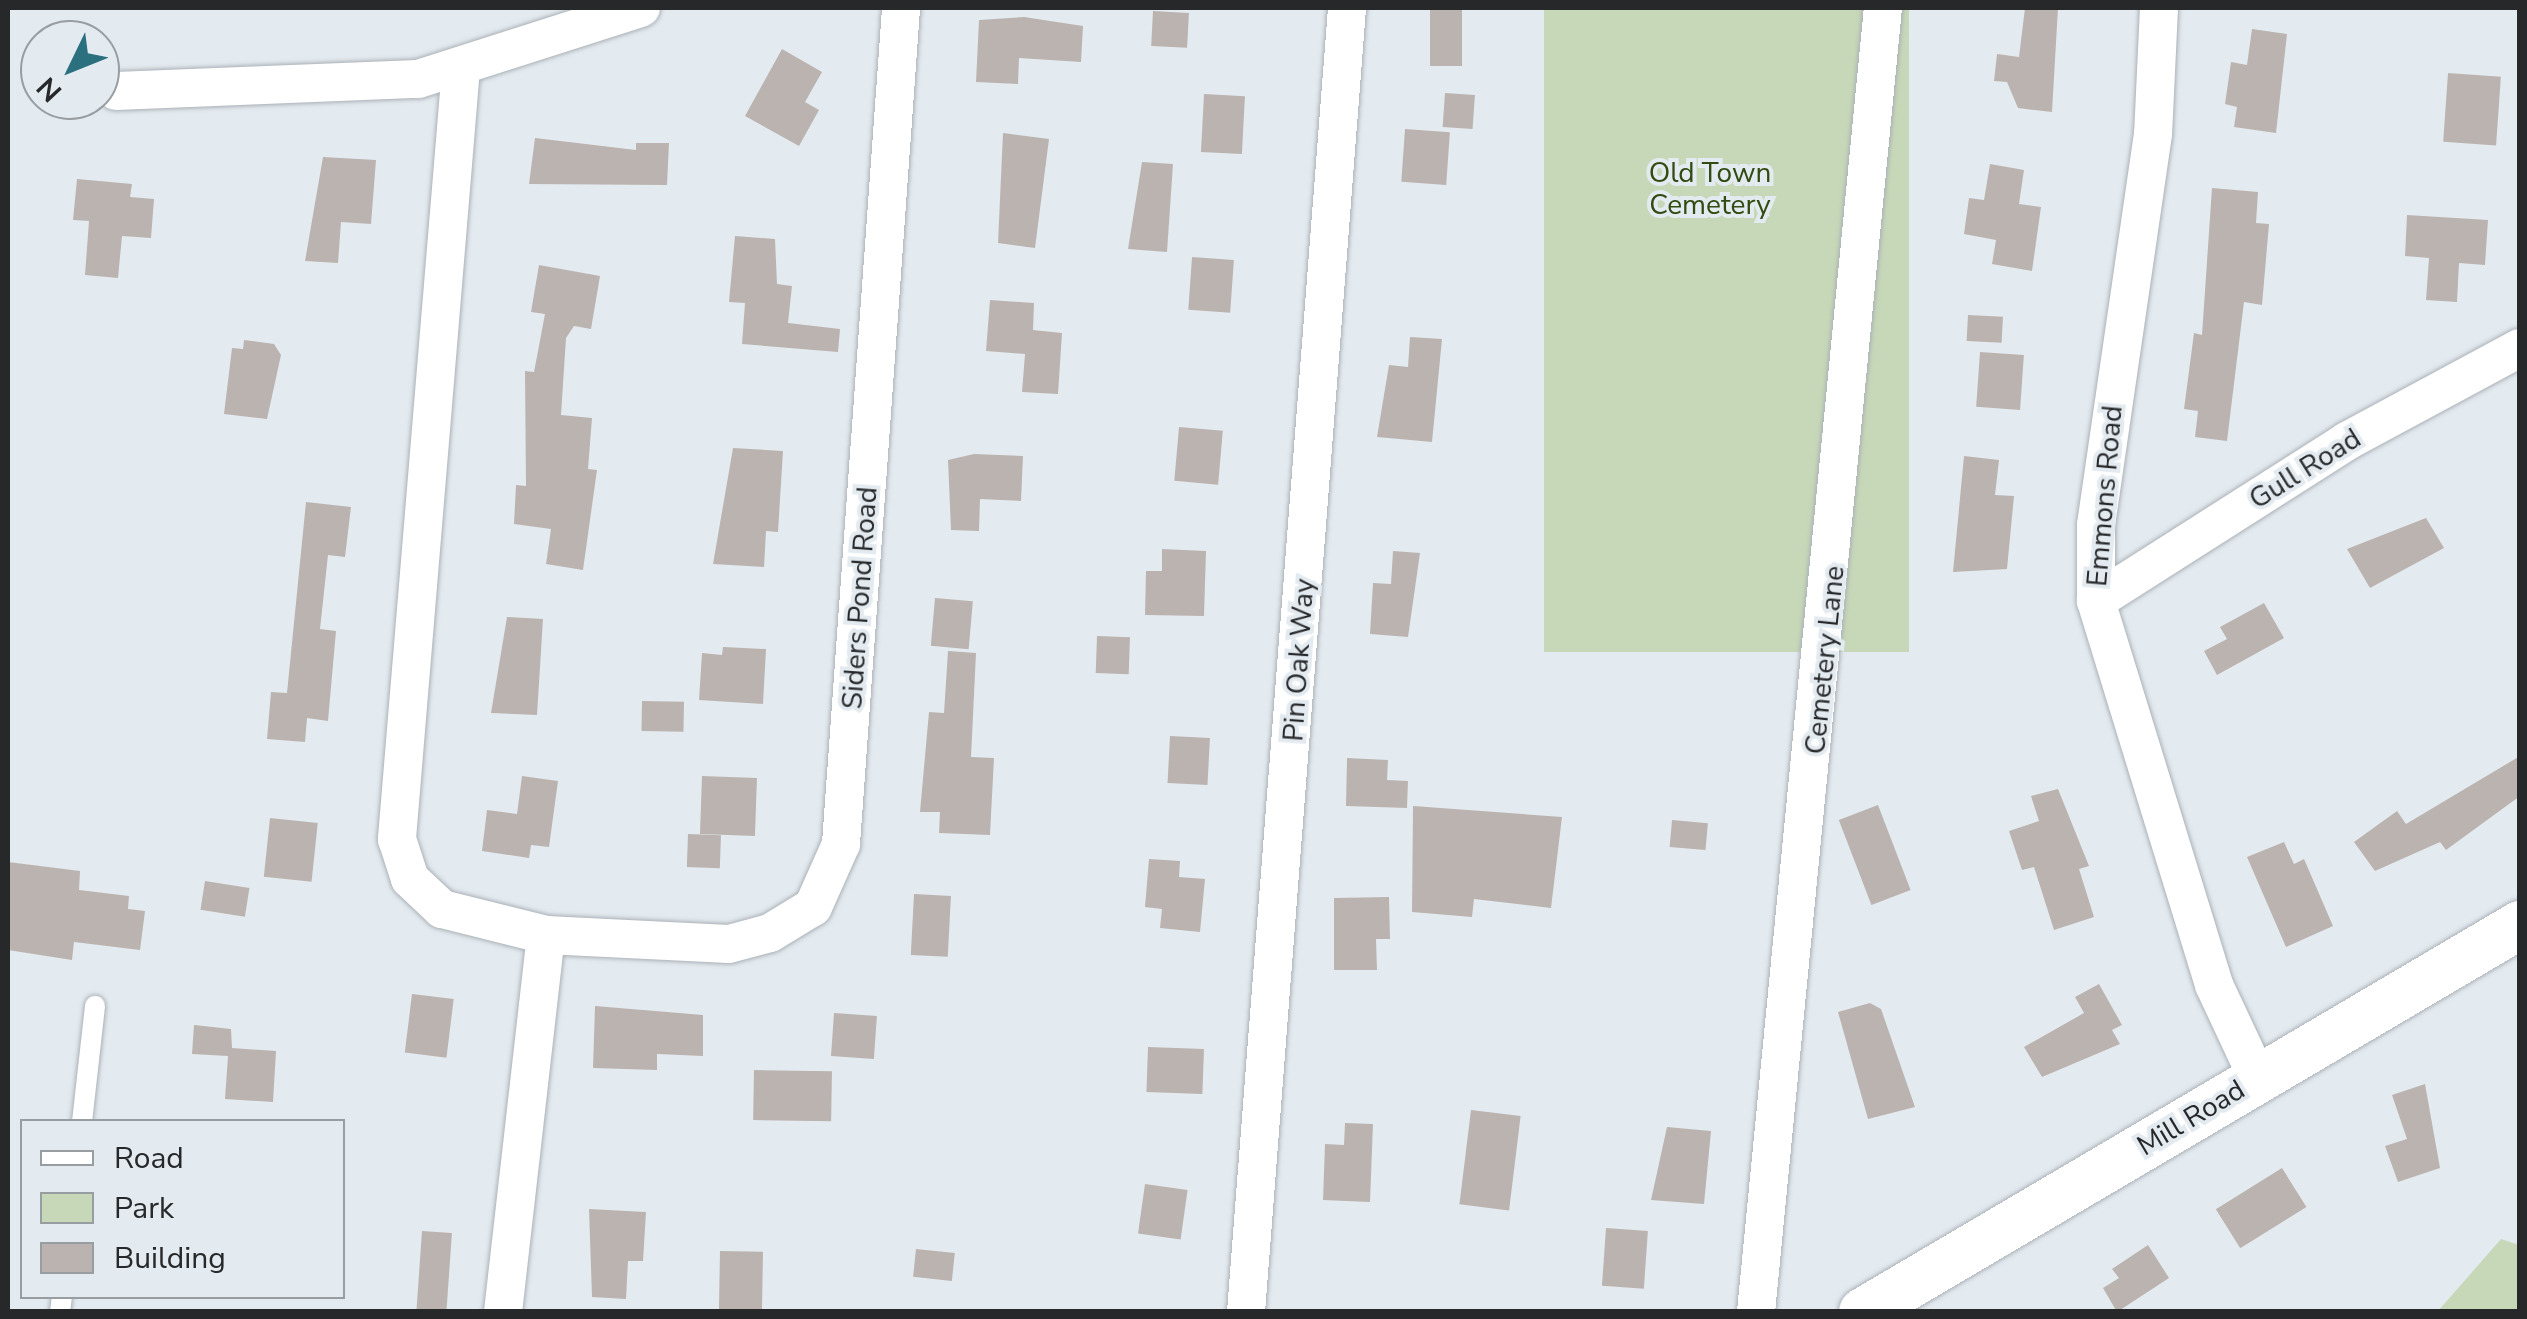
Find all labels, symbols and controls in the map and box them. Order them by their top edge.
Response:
north arrow [20,20,120,120]
text: N [28,68,71,110]
park label: Old Town Cemetery [1649,156,1771,222]
street label: Emmons Road [2080,404,2130,588]
street label: Gull Road [2243,422,2367,516]
street label: Siders Pond Road [835,486,885,710]
street label: Cemetery Lane [1798,564,1852,756]
street label: Pin Oak Way [1277,577,1321,743]
street label: Mill Road [2131,1073,2251,1163]
legend [20,1119,345,1299]
text: Road [114,1138,184,1179]
text: Park [114,1188,174,1229]
text: Building [114,1238,226,1279]

